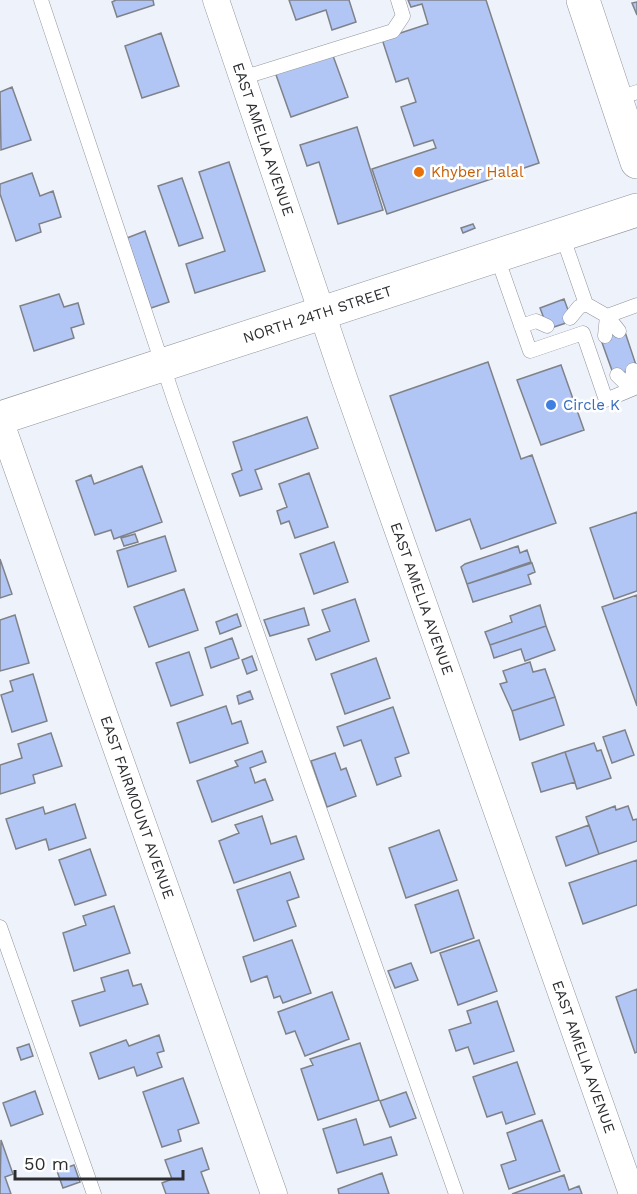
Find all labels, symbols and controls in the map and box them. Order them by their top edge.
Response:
street label: EAST AMELIA AVENUE [229,60,297,218]
place label: Khyber Halal [431,163,524,181]
marker: Khyber Halal [412,165,426,179]
street label: NORTH 24TH STREET [241,282,394,347]
place label: Circle K [563,396,620,414]
marker: Circle K [544,398,558,412]
street label: EAST AMELIA AVENUE [387,520,457,677]
street label: EAST FAIRMOUNT AVENUE [96,713,178,901]
street label: EAST AMELIA AVENUE [548,978,619,1136]
scale bar [15,1143,183,1181]
text: 50 m [24,1153,69,1174]

